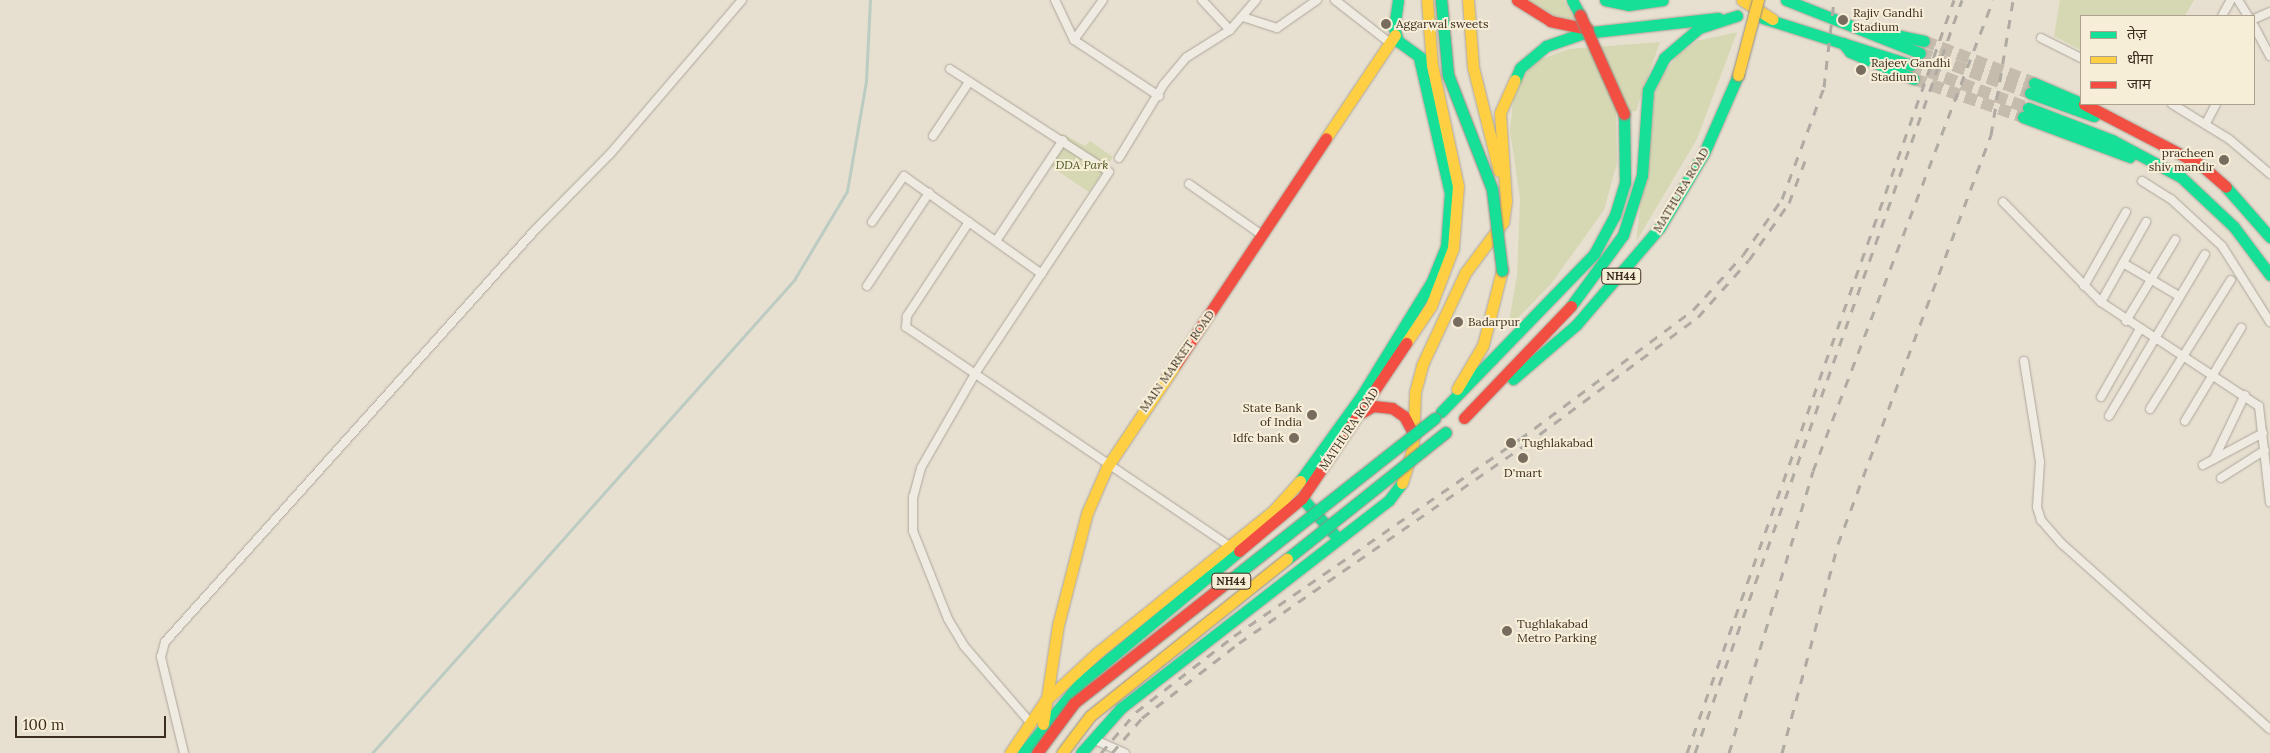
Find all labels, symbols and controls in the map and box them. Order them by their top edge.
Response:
place label: Rajiv Gandhi Stadium [1853,6,1923,34]
marker: Rajiv Gandhi Stadium [1837,14,1849,26]
legend [2080,15,2255,105]
place label: Aggarwal sweets [1396,17,1488,31]
marker: Aggarwal sweets [1380,18,1392,30]
text: तेज़ [2127,24,2147,43]
text: धीमा [2127,49,2153,68]
place label: Rajeev Gandhi Stadium [1871,56,1950,84]
marker: Rajeev Gandhi Stadium [1855,64,1867,76]
text: जाम [2127,74,2151,93]
street label: MATHURA ROAD [1650,145,1712,235]
place label: pracheen shiv mandir [2149,146,2214,174]
marker: pracheen shiv mandir [2218,154,2230,166]
park label: DDA Park [1055,158,1109,172]
road number: NH44 [1601,268,1641,284]
street label: MAIN MARKET ROAD [1136,307,1218,415]
place label: Badarpur [1468,315,1520,329]
marker: Badarpur [1452,316,1464,328]
street label: MATHURA ROAD [1316,385,1382,473]
place label: State Bank of India [1243,401,1302,429]
marker: State Bank of India [1306,409,1318,421]
place label: Idfc bank [1233,431,1284,445]
marker: Idfc bank [1288,432,1300,444]
marker: Tughlakabad [1504,436,1518,450]
place label: Tughlakabad [1522,436,1593,450]
marker: D'mart [1517,452,1529,464]
place label: D'mart [1504,466,1542,480]
road number: NH44 [1211,572,1251,590]
place label: Tughlakabad Metro Parking [1517,617,1597,645]
marker: Tughlakabad Metro Parking [1501,625,1513,637]
scale bar [18,706,169,738]
text: 100 m [23,715,64,734]

